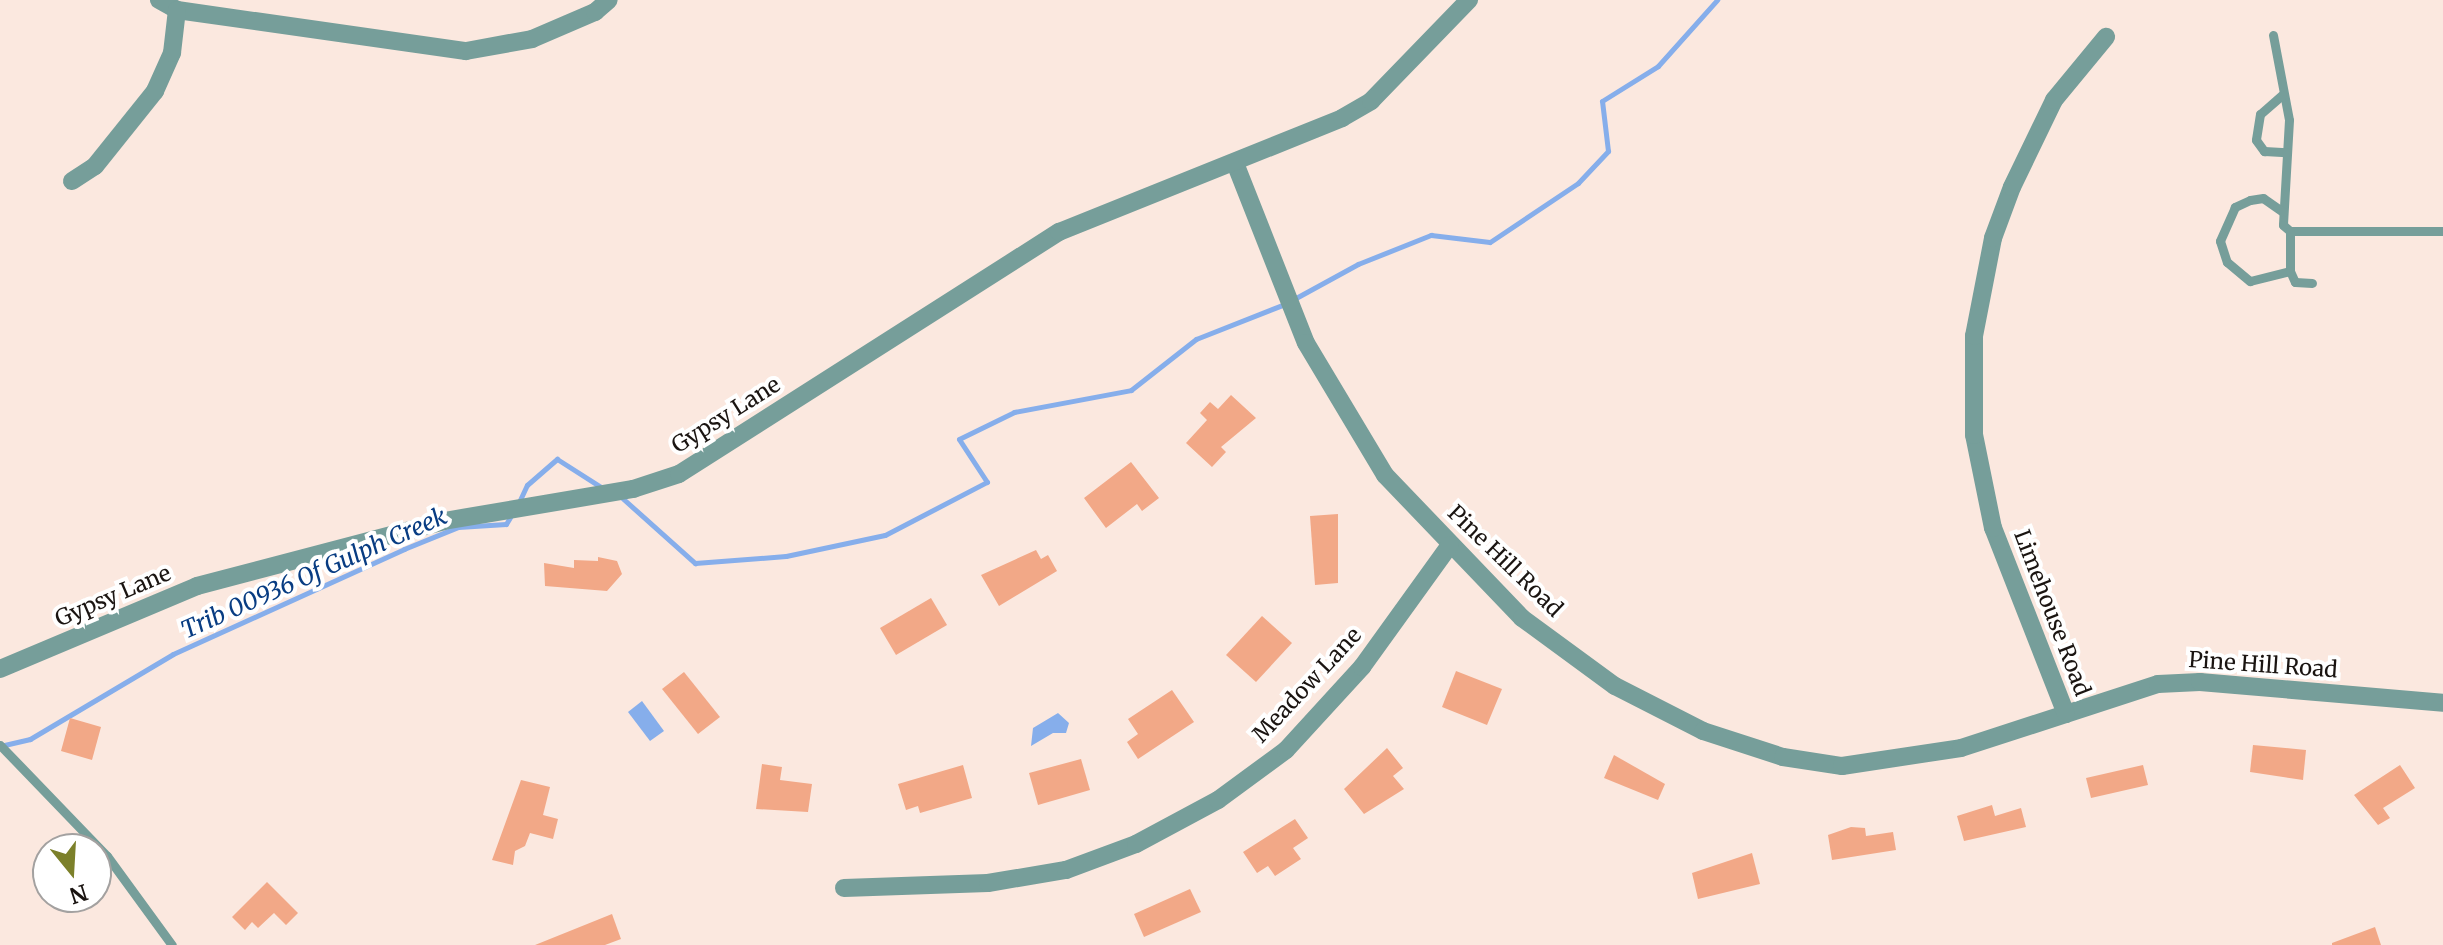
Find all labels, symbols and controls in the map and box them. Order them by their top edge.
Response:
street label: Gypsy Lane [667,371,785,459]
street label: Pine Hill Road [1442,500,1568,622]
water label: Trib 00936 Of Gulph Creek [177,501,451,645]
street label: Limehouse Road [2008,526,2096,700]
street label: Gypsy Lane [51,560,175,632]
street label: Meadow Lane [1247,622,1367,748]
street label: Pine Hill Road [2188,647,2338,683]
north arrow [32,833,112,913]
text: N [66,878,91,910]

